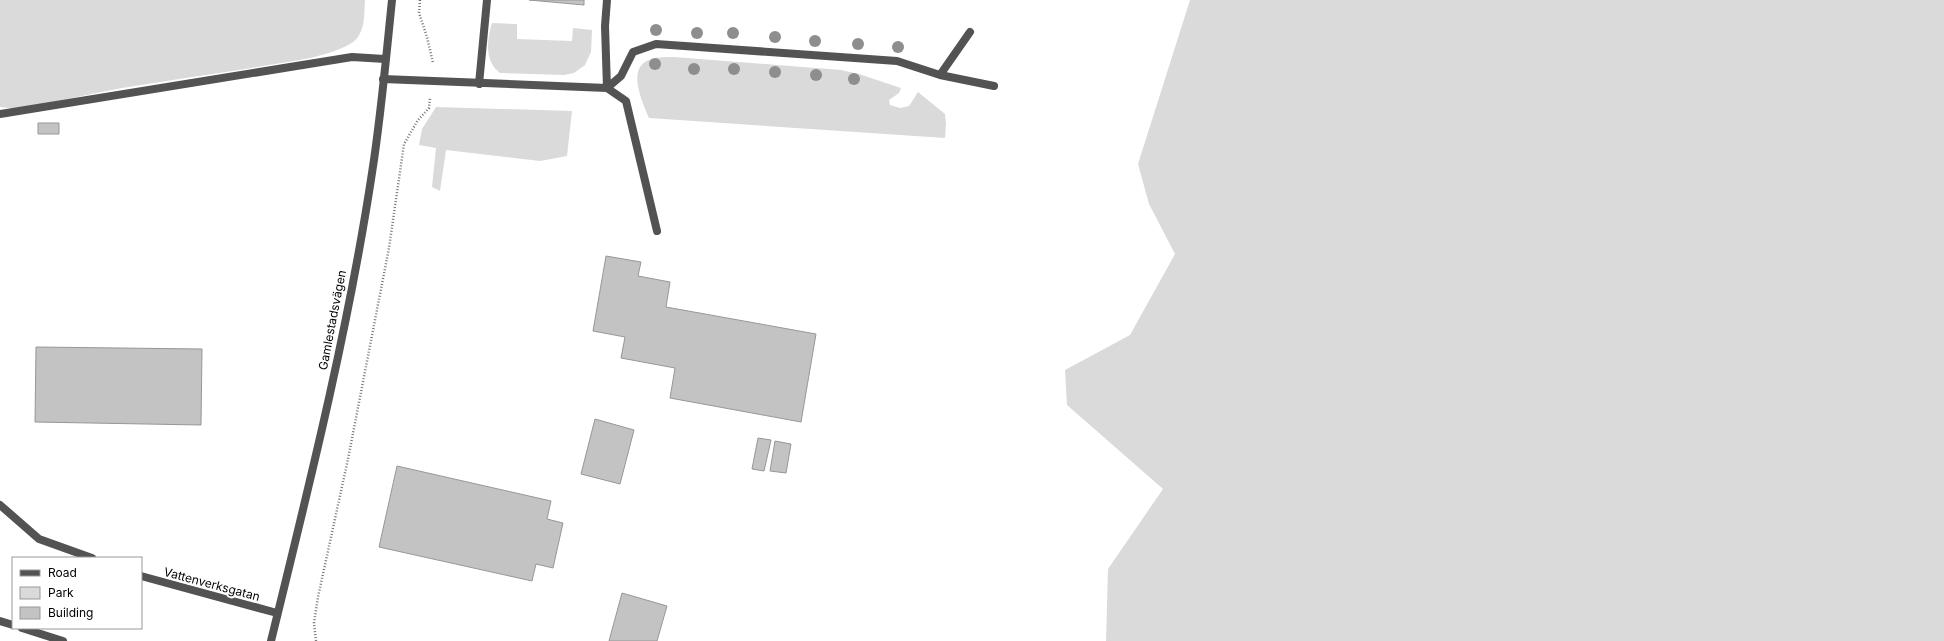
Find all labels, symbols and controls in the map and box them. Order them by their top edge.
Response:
street label: Gamlestadsvägen [315,269,349,371]
legend [12,557,142,629]
street label: Vattenverksgatan [162,564,262,604]
text: Road [48,565,77,580]
text: Park [48,585,74,600]
text: Building [48,605,93,620]

